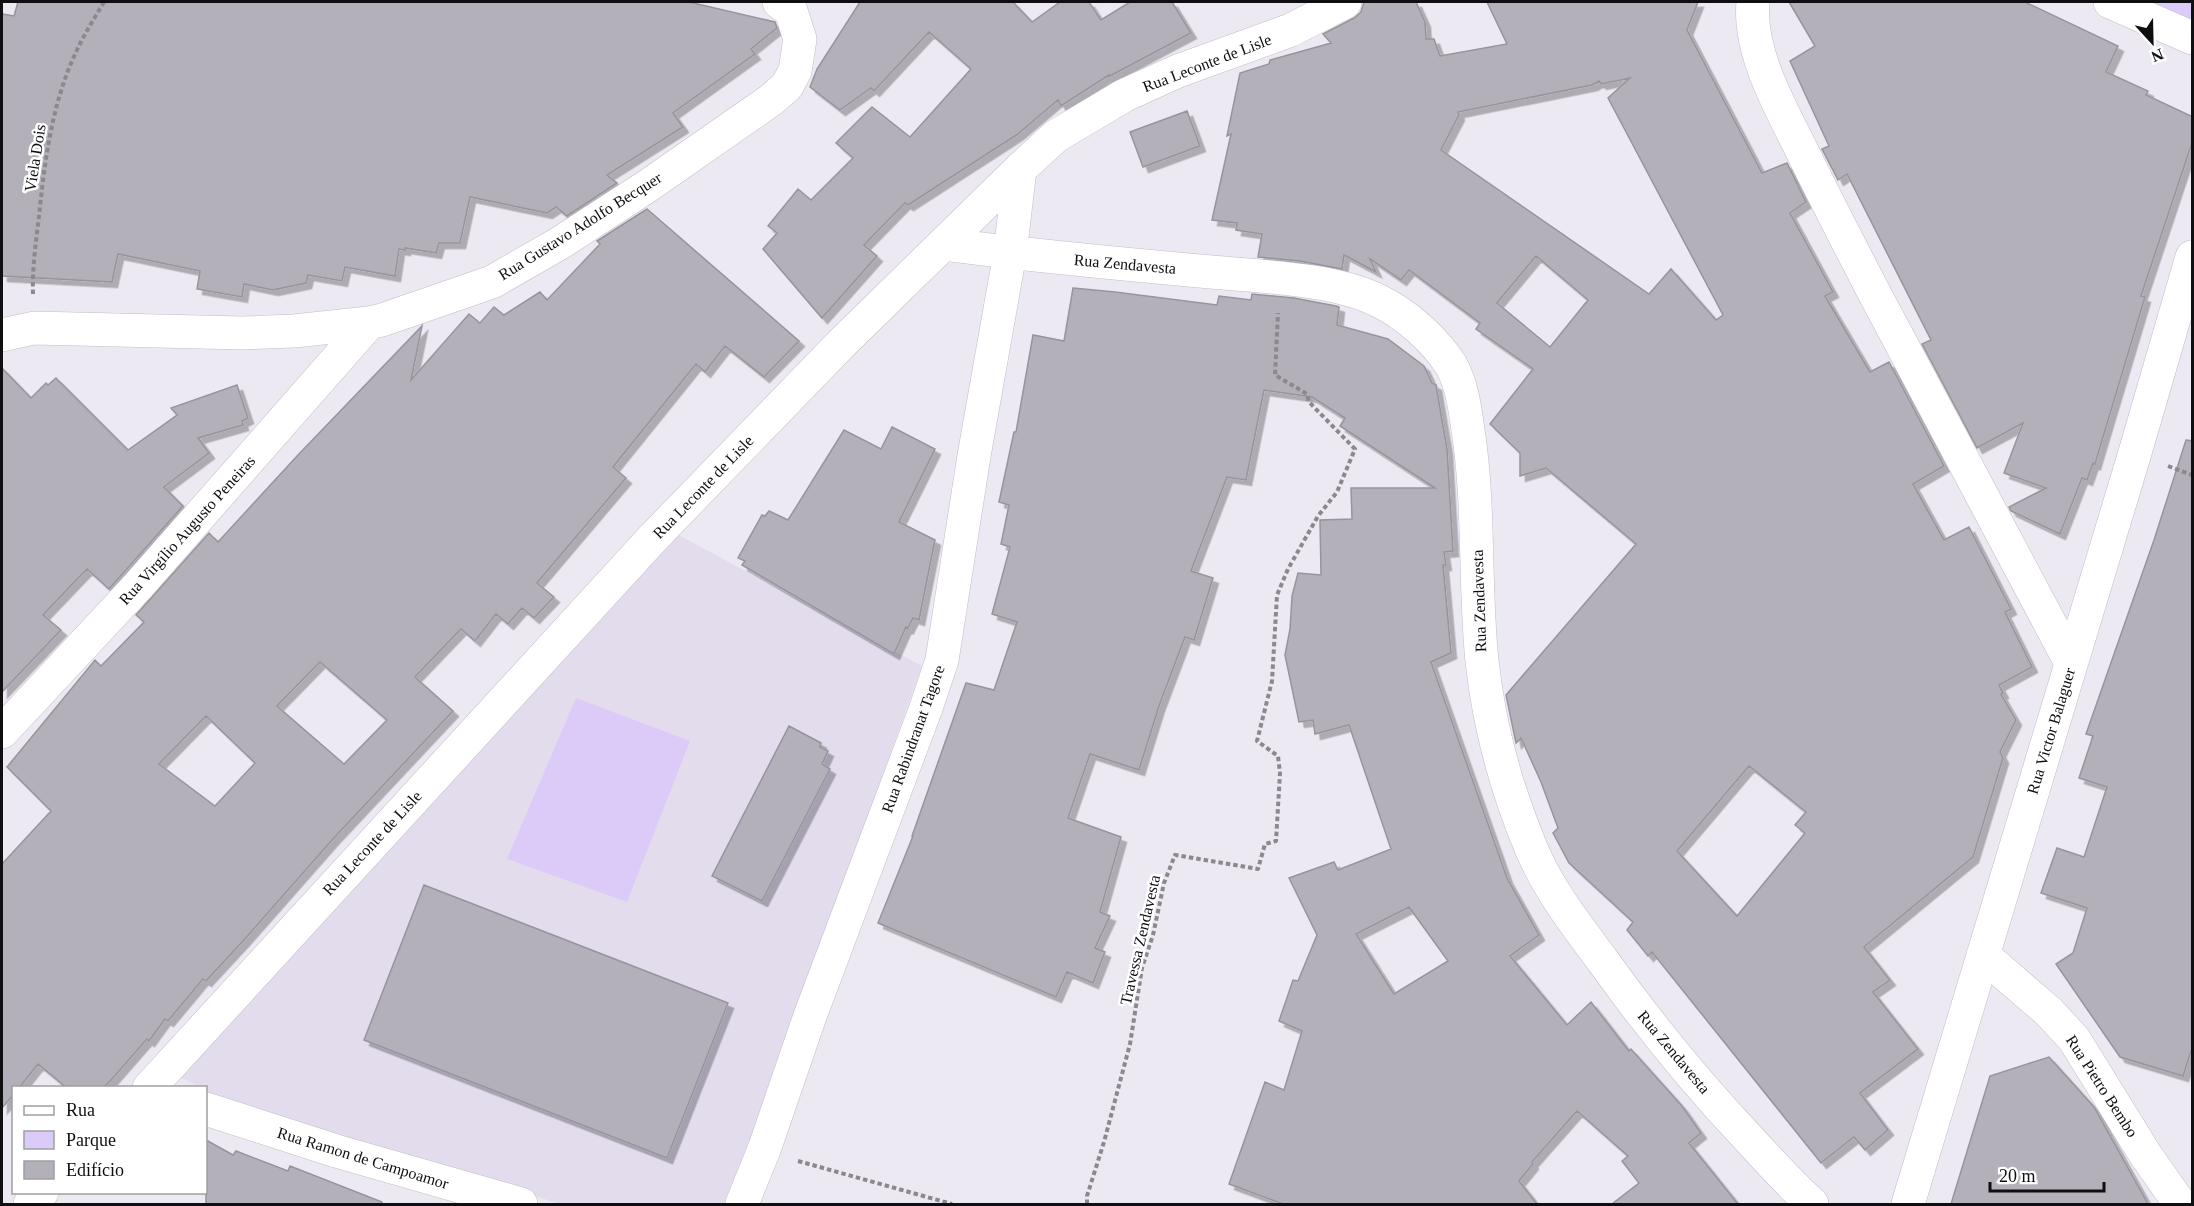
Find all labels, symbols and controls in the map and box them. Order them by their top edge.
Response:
north arrow [2122,12,2182,72]
street label: Rua Leconte de Lisle [1140,31,1274,95]
text: N [2148,45,2166,66]
street label: Viela Dois [21,123,49,193]
street label: Rua Gustavo Adolfo Becquer [495,168,666,284]
street label: Rua Zendavesta [1073,251,1177,277]
street label: Rua Leconte de Lisle [650,432,756,542]
street label: Rua Virgílio Augusto Peneiras [116,452,259,609]
street label: Rua Zendavesta [1469,549,1489,653]
street label: Rua Rabindranat Tagore [878,663,949,815]
street label: Rua Victor Balaguer [2024,665,2079,796]
street label: Rua Leconte de Lisle [319,787,425,899]
street label: Travessa Zendavesta [1117,873,1163,1007]
street label: Rua Zendavesta [1635,1007,1713,1097]
street label: Rua Pietro Bembo [2063,1032,2141,1140]
legend [12,1086,207,1194]
text: Rua [66,1100,95,1120]
street label: Rua Ramon de Campoamor [275,1124,451,1193]
text: Parque [66,1130,116,1150]
scale bar [1990,1155,2104,1193]
text: Edifício [66,1160,124,1180]
text: 20 m [1999,1166,2036,1186]

